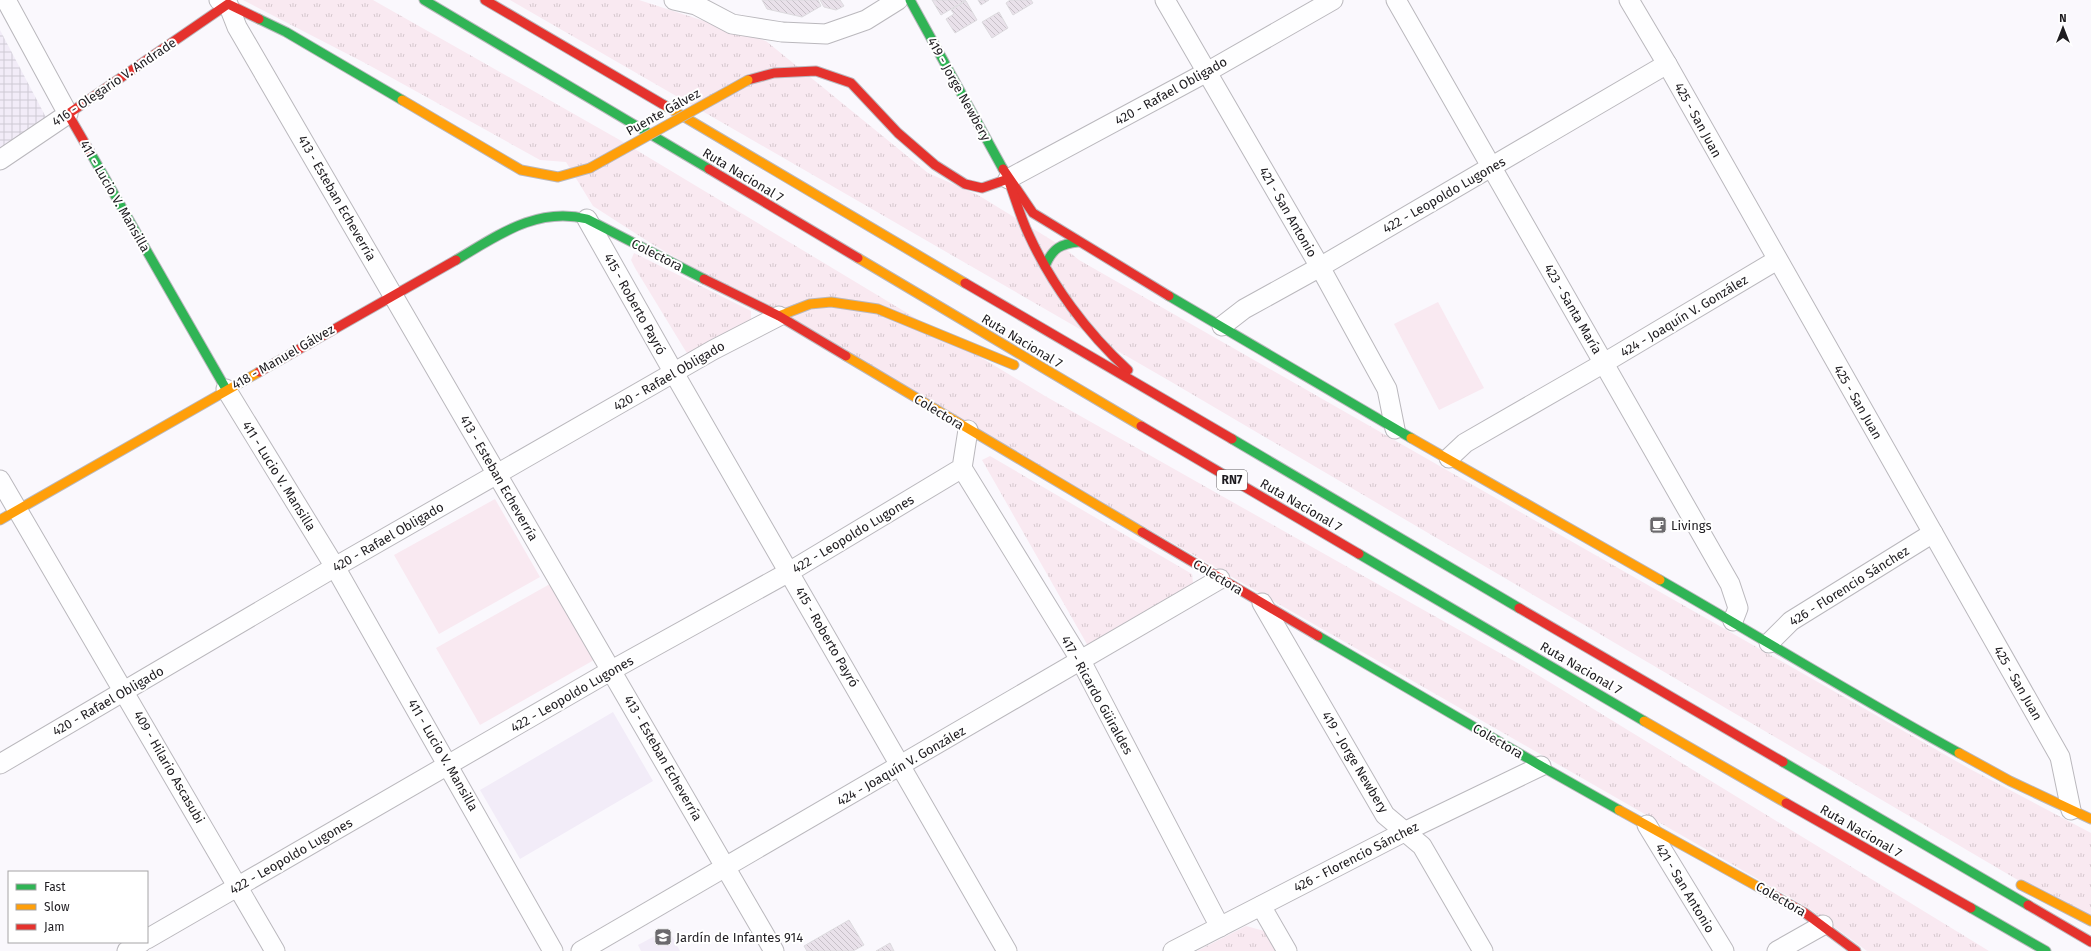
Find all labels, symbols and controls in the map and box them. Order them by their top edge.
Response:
north arrow [2043,8,2083,48]
text: N [2059,12,2067,25]
street label: 416 - Olegario V. Andrade [49,35,179,129]
street label: 419 - Jorge Newbery [924,35,994,144]
street label: 420 - Rafael Obligado [1112,54,1230,128]
street label: 425 - San Juan [1671,80,1725,160]
street label: Puente Gálvez [623,85,703,139]
street label: 413 - Esteban Echeverría [295,133,379,263]
street label: 411 - Lucio V. Mansilla [77,137,153,255]
street label: Ruta Nacional 7 [700,145,786,205]
street label: 422 - Leopoldo Lugones [1380,154,1508,236]
street label: 421 - San Antonio [1256,164,1320,260]
street label: Colectora [629,236,685,274]
street label: 415 - Roberto Payró [601,251,669,357]
street label: 423 - Santa María [1541,261,1605,357]
street label: 424 - Joaquín V. González [1618,272,1751,360]
street label: Ruta Nacional 7 [979,311,1065,371]
street label: 418 - Manuel Gálvez [229,321,337,392]
street label: 420 - Rafael Obligado [611,338,727,414]
street label: 425 - San Juan [1831,362,1885,442]
street label: Colectora [911,391,967,433]
street label: 413 - Esteban Echeverría [457,413,541,543]
street label: 411 - Lucio V. Mansilla [239,418,319,534]
road number: RN7 [1217,470,1247,490]
street label: Ruta Nacional 7 [1258,476,1345,534]
street label: 422 - Leopoldo Lugones [790,492,916,576]
street label: 420 - Rafael Obligado [330,499,446,575]
cafe icon: Livings [1648,515,1668,535]
place label: Livings [1671,518,1712,533]
street label: 426 - Florencio Sánchez [1786,543,1912,629]
street label: Colectora [1190,556,1246,598]
street label: 415 - Roberto Payró [792,584,862,690]
street label: 417 - Ricardo Güiraldes [1058,633,1136,757]
street label: Ruta Nacional 7 [1538,639,1625,697]
street label: 425 - San Juan [1991,643,2045,723]
street label: 422 - Leopoldo Lugones [508,653,636,735]
street label: 420 - Rafael Obligado [50,663,166,739]
street label: 413 - Esteban Echeverría [621,693,705,823]
street label: 411 - Lucio V. Mansilla [405,696,481,814]
street label: 409 - Hilario Ascasubi [131,708,207,826]
street label: 419 - Jorge Newbery [1319,709,1392,816]
street label: Colectora [1470,721,1526,761]
street label: 424 - Joaquín V. González [834,723,968,809]
street label: Ruta Nacional 7 [1818,802,1905,860]
street label: 422 - Leopoldo Lugones [227,815,355,897]
street label: 426 - Florencio Sánchez [1291,819,1421,895]
street label: 421 - San Antonio [1652,841,1718,935]
legend [8,871,148,943]
street label: Colectora [1753,879,1809,919]
text: Fast [44,880,66,894]
text: Slow [44,900,70,914]
text: Jam [44,920,64,934]
school or university icon: Jardín de Infantes 914 [653,927,673,947]
place label: Jardín de Infantes 914 [676,930,803,945]

